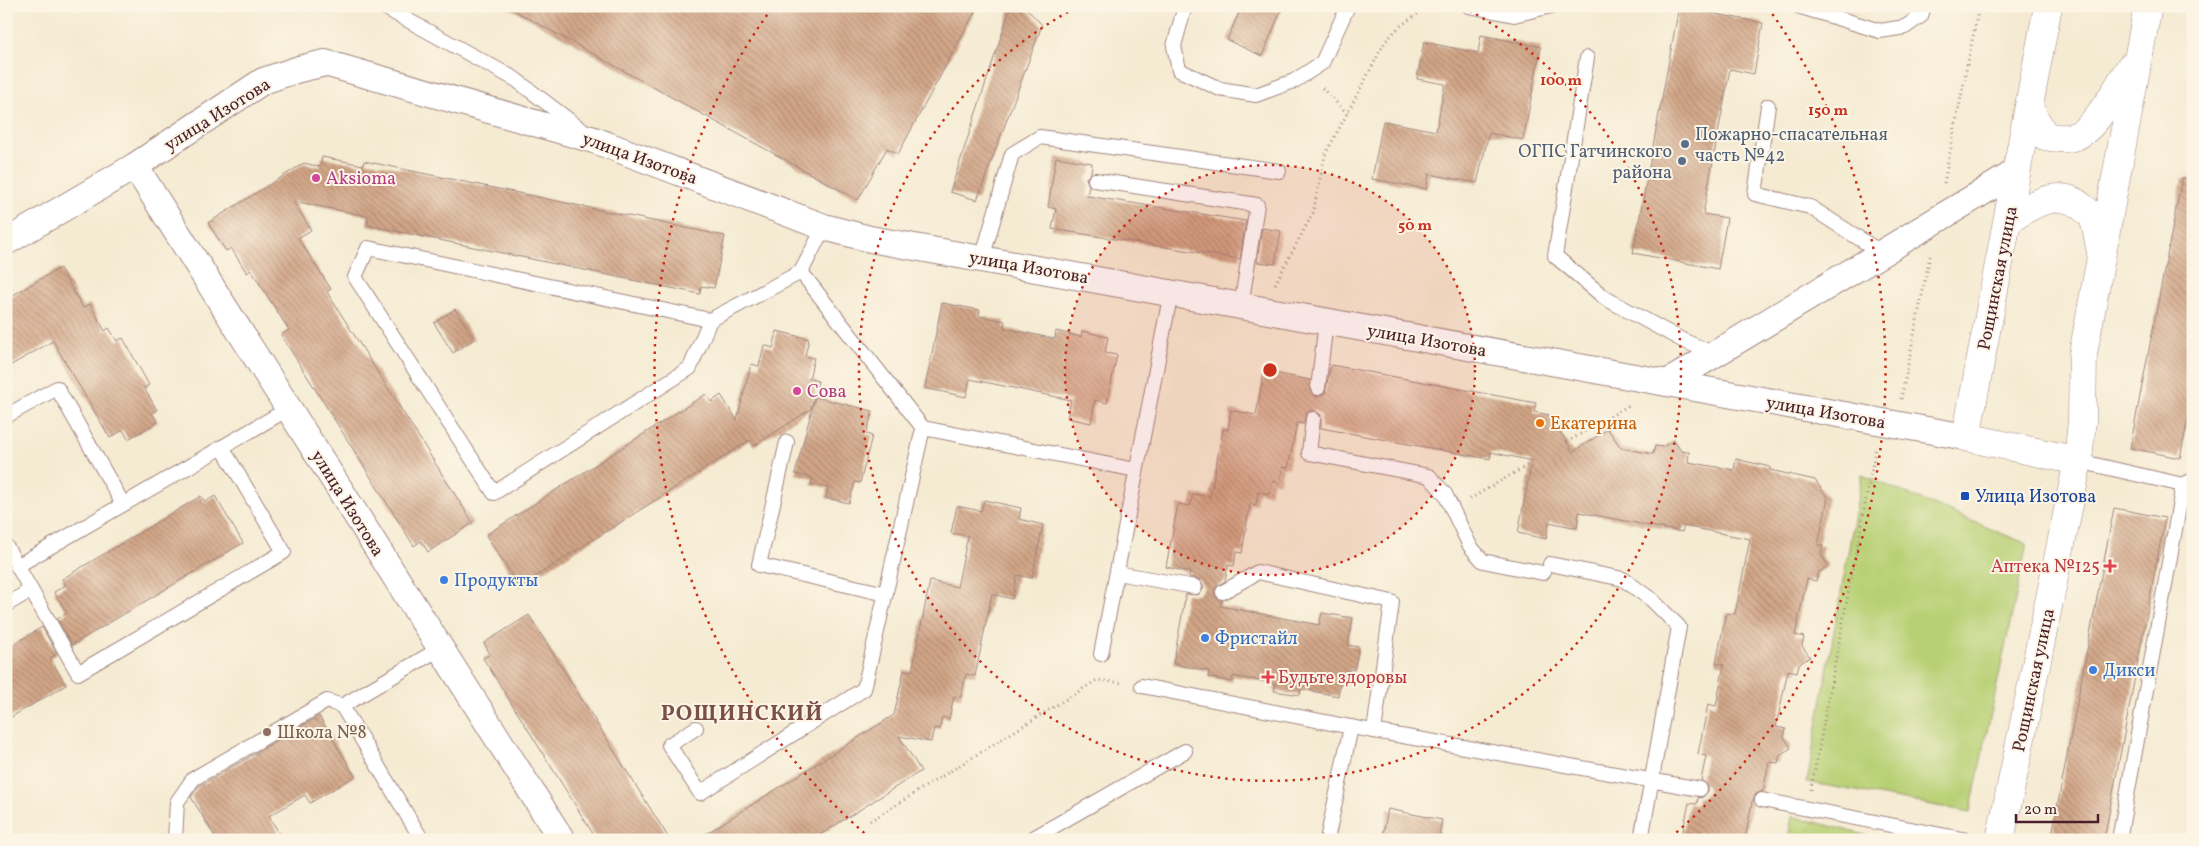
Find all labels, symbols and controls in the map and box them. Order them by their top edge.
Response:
text: 100 m [1540,71,1583,92]
street label: улица Изотова [160,73,276,158]
text: 150 m [1808,101,1848,122]
place label: Пожарно-спасательная часть №42 [1695,123,1888,169]
street label: улица Изотова [578,127,701,192]
marker: Пожарно-спасательная часть №42 [1679,138,1691,150]
place label: ОГПС Гатчинского района [1518,140,1672,186]
marker: ОГПС Гатчинского района [1676,155,1688,167]
place label: Aksioma [326,167,396,192]
marker: Aksioma [310,172,322,184]
street label: Рощинская улица [1972,204,2025,353]
text: 50 m [1398,216,1432,237]
street label: улица Изотова [967,246,1091,291]
street label: улица Изотова [1365,319,1489,364]
centre of rings [1261,361,1279,379]
place label: Сова [807,380,846,405]
marker: Сова [791,385,803,397]
street label: улица Изотова [1764,391,1888,436]
place label: Екатерина [1550,412,1637,437]
marker: Екатерина [1534,417,1546,429]
street label: улица Изотова [304,446,389,562]
place label: Улица Изотова [1975,485,2096,510]
marker: Улица Изотова [1959,490,1971,502]
place label: Аптека №125 [1991,555,2100,580]
marker: Аптека №125 [2104,560,2116,572]
place label: Продукты [454,569,539,594]
marker: Продукты [438,574,450,586]
street label: Рощинская улица [2007,606,2062,755]
place label: Фристайл [1215,627,1298,652]
marker: Фристайл [1199,632,1211,644]
place label: Дикси [2103,659,2155,684]
marker: Дикси [2087,664,2099,676]
place label: Будьте здоровы [1278,666,1407,691]
marker: Будьте здоровы [1262,671,1274,683]
district label: РОЩИНСКИЙ [661,699,823,730]
place label: Школа №8 [277,721,367,746]
marker: Школа №8 [261,726,273,738]
scale bar [2016,791,2099,823]
text: 20 m [2024,800,2057,821]

